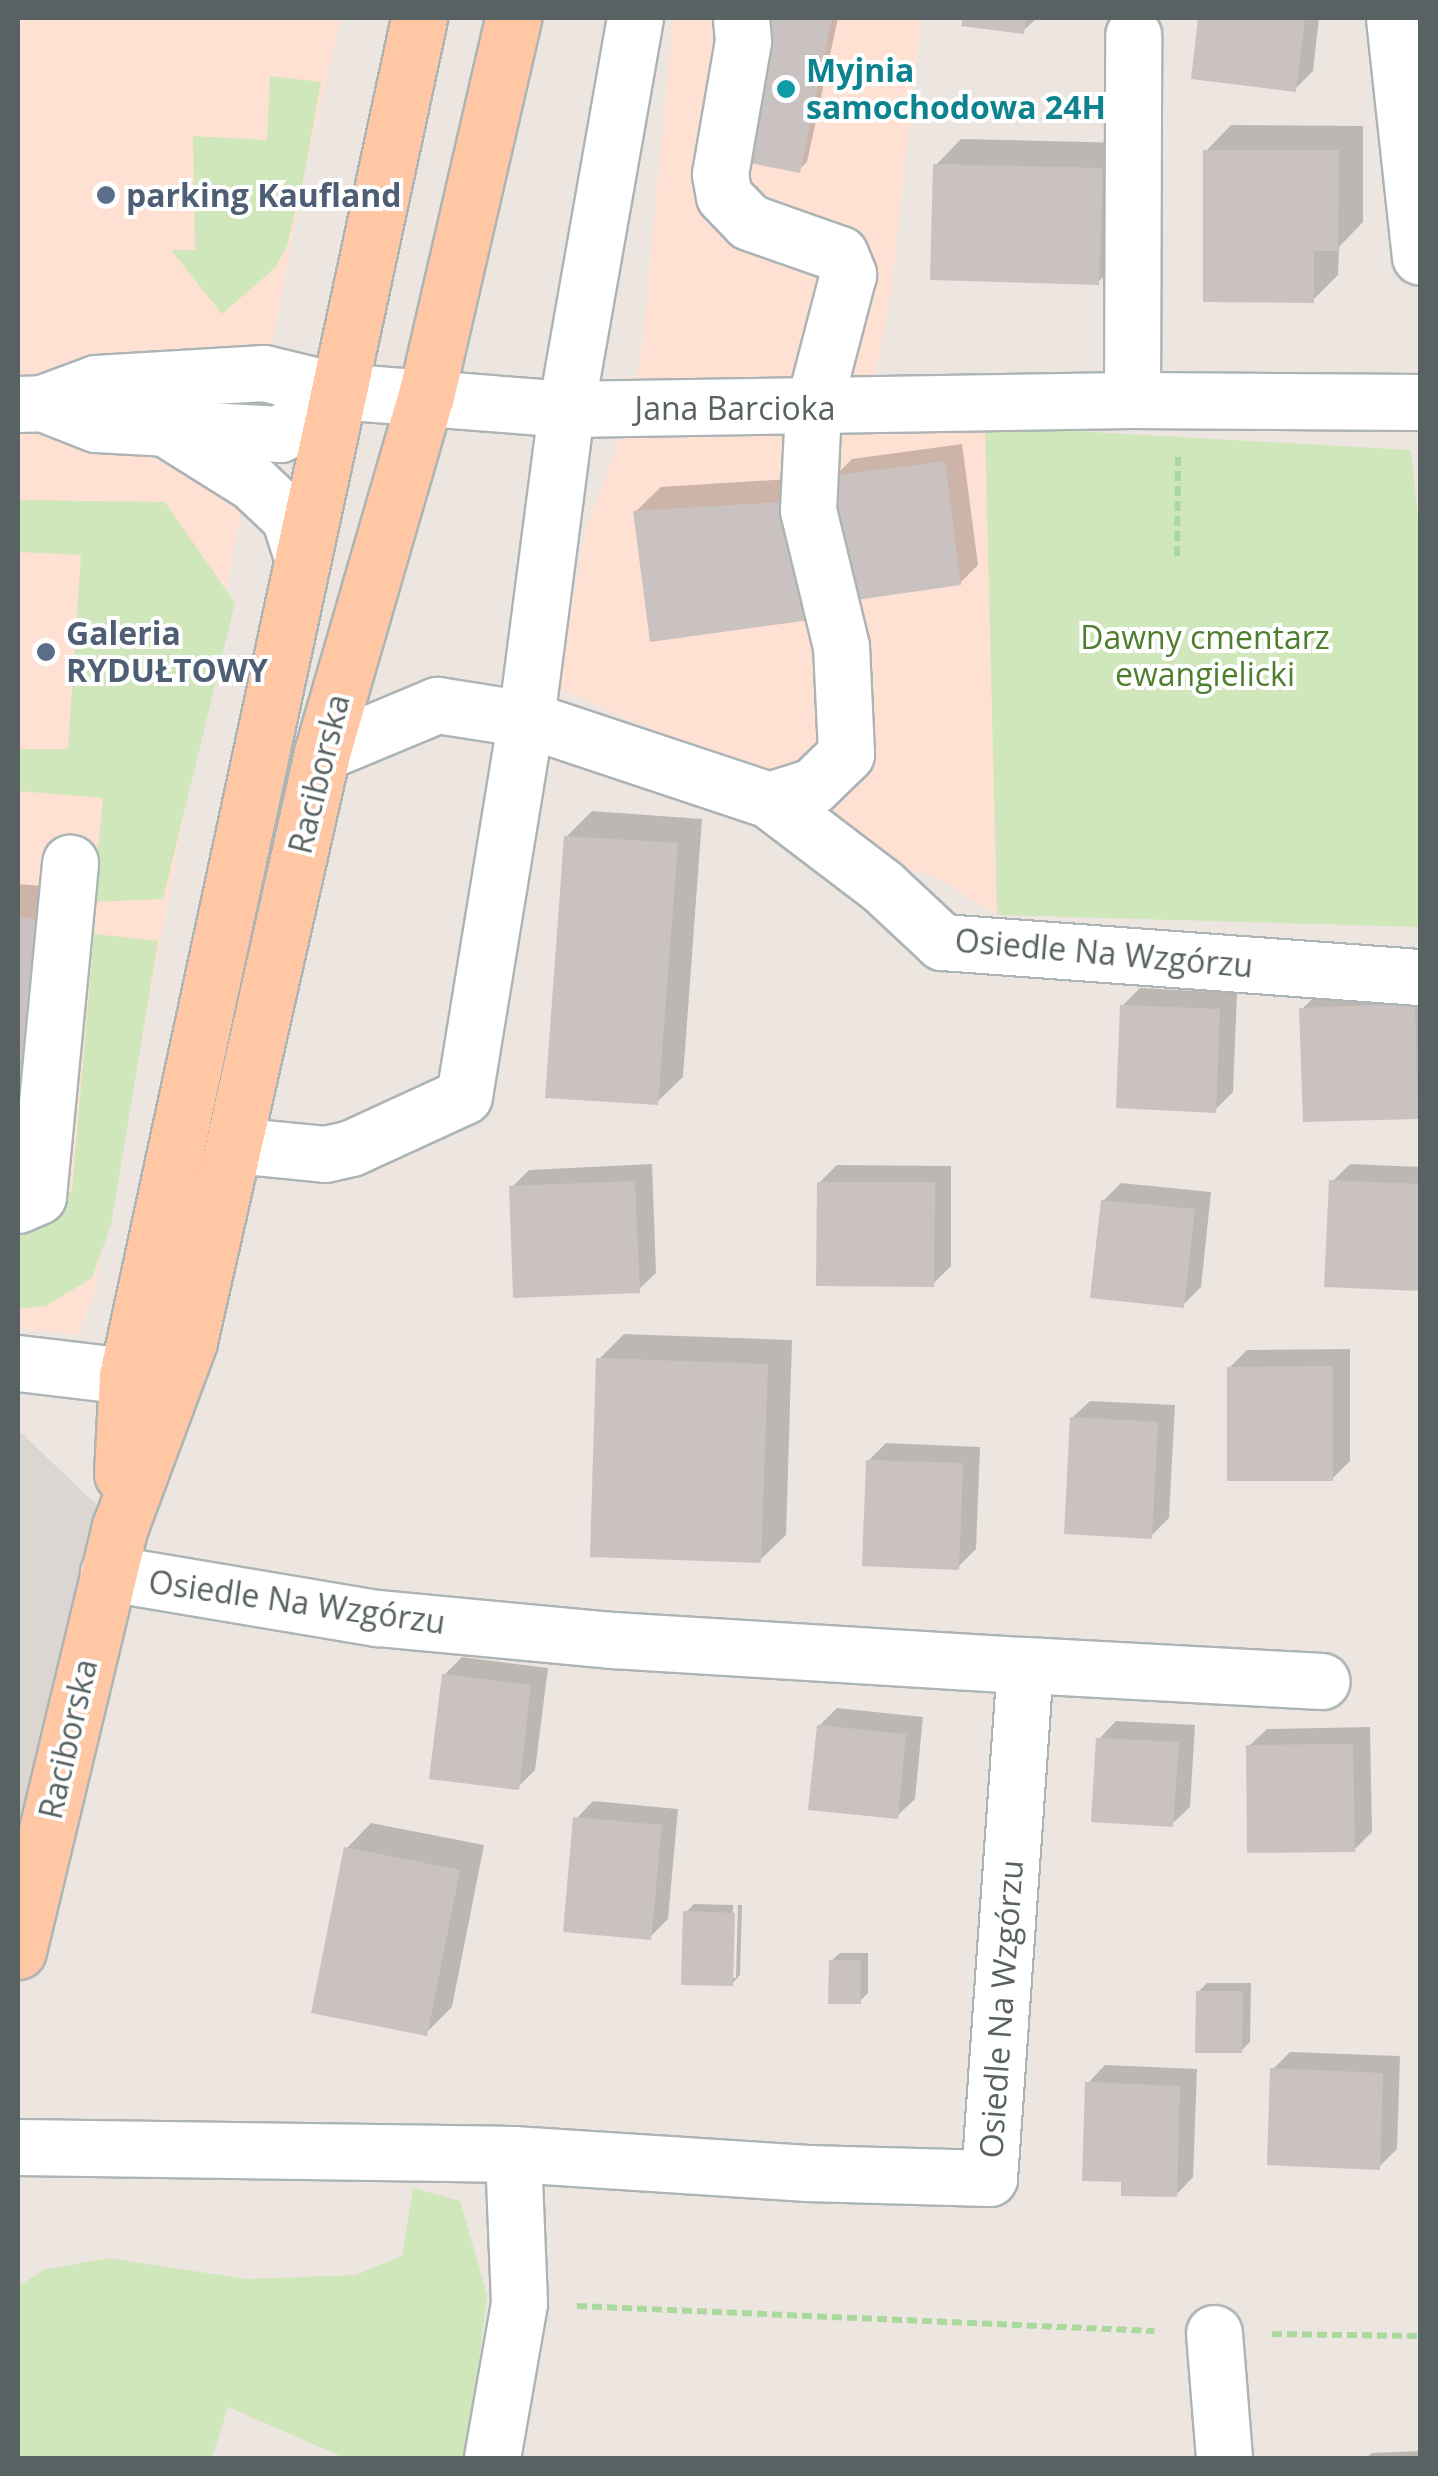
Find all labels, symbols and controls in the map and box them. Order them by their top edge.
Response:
place label: Myjnia samochodowa 24H [806,52,1106,127]
marker: Myjnia samochodowa 24H [775,78,797,100]
place label: parking Kaufland [126,176,402,214]
marker: parking Kaufland [95,184,117,206]
street label: Jana Barcioka [635,389,835,427]
place label: Galeria RYDUŁTOWY [66,615,268,690]
park label: Dawny cmentarz ewangielicki [1080,619,1330,694]
marker: Galeria RYDUŁTOWY [35,641,57,663]
street label: Raciborska [281,690,357,858]
street label: Osiedle Na Wzgórzu [953,921,1255,985]
street label: Osiedle Na Wzgórzu [146,1562,448,1642]
street label: Raciborska [31,1655,105,1823]
street label: Osiedle Na Wzgórzu [971,1858,1031,2160]

